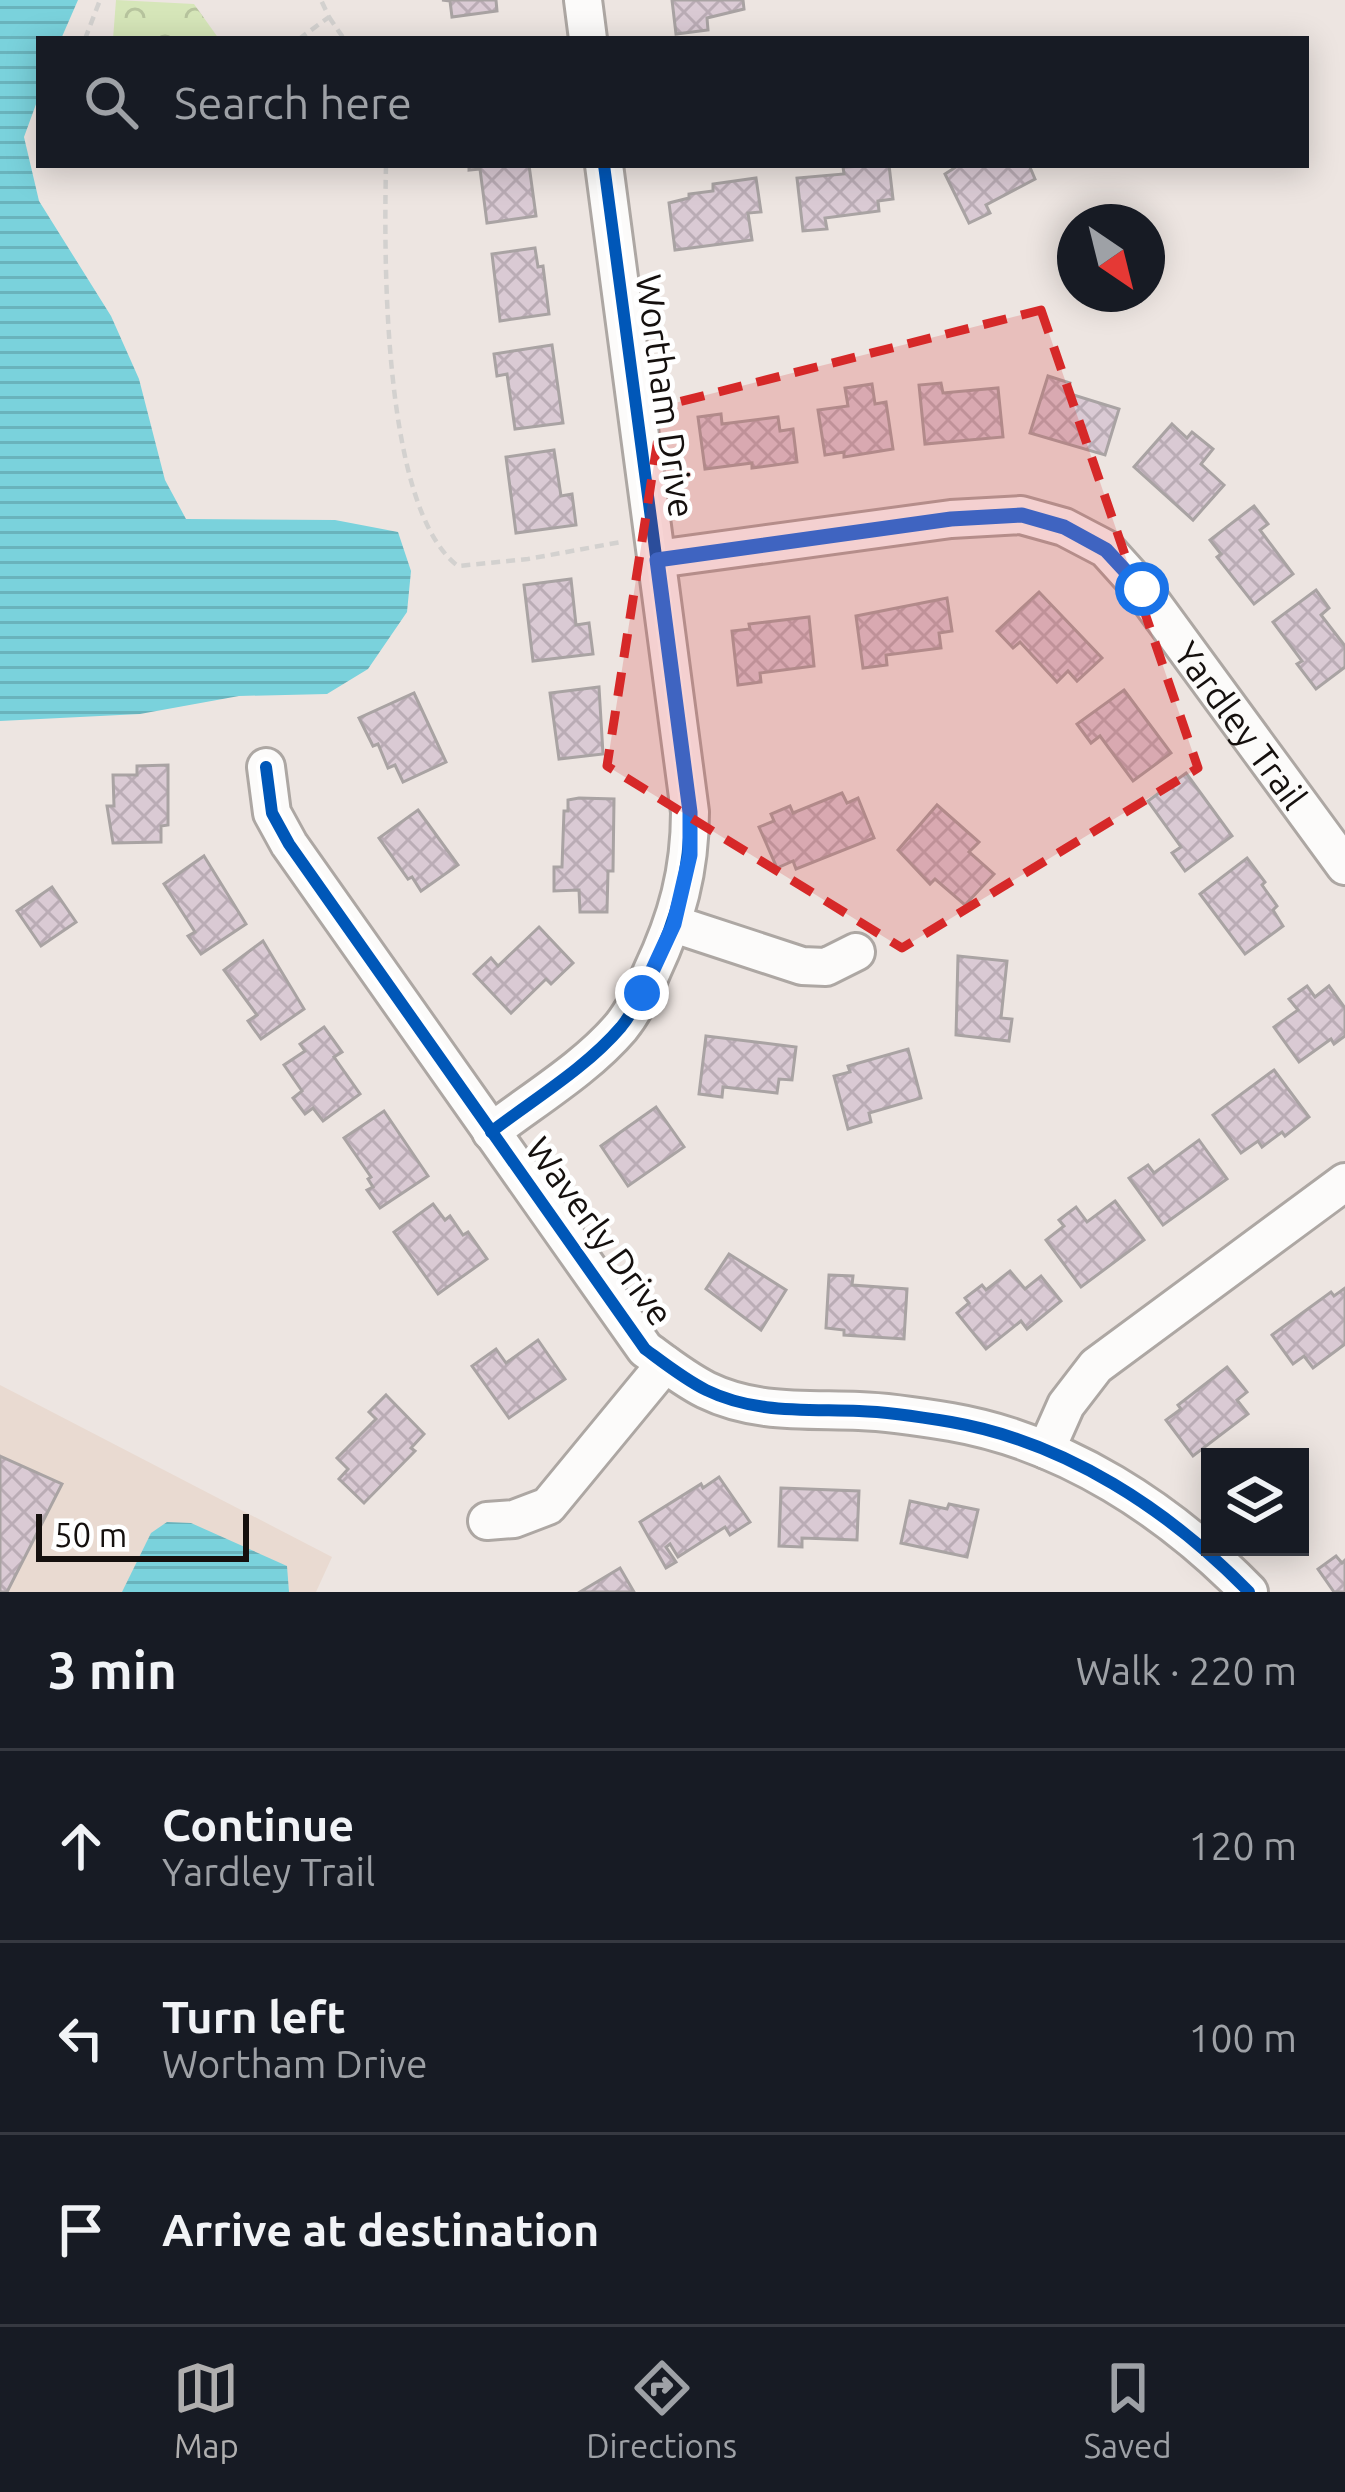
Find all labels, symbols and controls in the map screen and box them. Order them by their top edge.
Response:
search box [36,36,1309,168]
icon: search [78,69,144,135]
text: Search here [174,77,412,128]
north arrow [1057,204,1165,312]
street label: Wortham Drive [629,272,703,520]
route start [1115,562,1169,616]
street label: Yardley Trail [1167,633,1316,816]
route end [615,966,669,1020]
street label: Waverly Drive [518,1129,682,1333]
map controls [1201,1448,1309,1556]
button: layers [1201,1448,1309,1556]
scale bar [36,1508,249,1561]
text: 50 m [54,1516,127,1553]
text: 3 min [48,1641,177,1699]
text: Walk · 220 m [1076,1649,1297,1692]
text: Continue [162,1799,354,1850]
icon: ahead [48,1813,114,1879]
text: 120 m [1188,1824,1297,1867]
text: Yardley Trail [162,1850,375,1893]
text: Turn left [162,1991,346,2042]
icon: left [48,2005,114,2071]
text: 100 m [1188,2016,1297,2059]
text: Wortham Drive [162,2042,428,2085]
icon: arrive [48,2197,114,2263]
text: Arrive at destination [162,2204,599,2255]
tab: Map [173,2355,239,2464]
tab: Directions [586,2355,737,2464]
tab: Saved [1084,2355,1172,2464]

